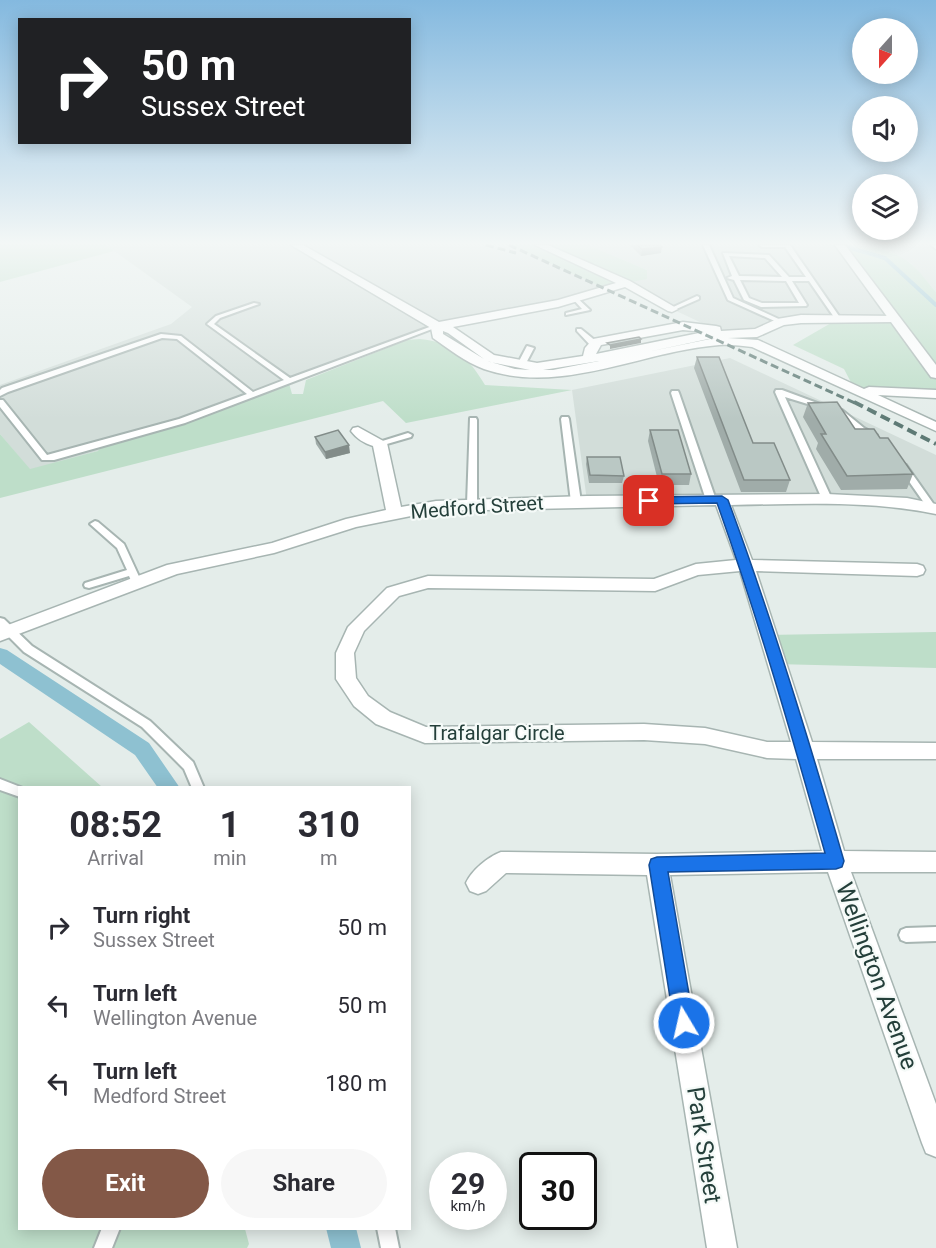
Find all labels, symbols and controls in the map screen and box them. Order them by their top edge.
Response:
north arrow [852,18,918,84]
map controls [852,18,918,240]
text: 50 m [141,41,236,90]
icon: right [42,42,120,120]
text: Sussex Street [141,91,305,123]
button: sound [852,96,918,162]
button: layers [852,174,918,240]
pin [623,475,674,526]
icon: arrive [632,484,665,517]
street label: Medford Street [410,490,544,524]
street label: Trafalgar Circle [429,721,565,745]
text: 08:52 [69,804,162,846]
text: 1 [220,804,240,846]
text: 310 [298,804,360,846]
text: Arrival [87,846,144,870]
text: min [213,846,247,870]
text: m [320,846,338,870]
street label: Wellington Avenue [830,879,924,1073]
text: Turn right [93,903,190,928]
icon: right [42,911,75,944]
text: 50 m [338,915,387,940]
text: Sussex Street [93,928,215,952]
text: Turn left [93,981,177,1006]
icon: left [42,989,75,1022]
position arrow [652,991,716,1055]
text: 50 m [338,993,387,1018]
text: Wellington Avenue [93,1006,257,1030]
text: Turn left [93,1059,177,1084]
icon: left [42,1067,75,1100]
text: 180 m [325,1071,387,1096]
text: Medford Street [93,1084,226,1108]
street label: Park Street [681,1085,727,1205]
button: Exit [42,1149,209,1218]
button: Share [221,1149,387,1218]
speed limit sign: 30 [519,1152,597,1230]
text: 29 [451,1166,485,1201]
text: km/h [450,1197,486,1215]

